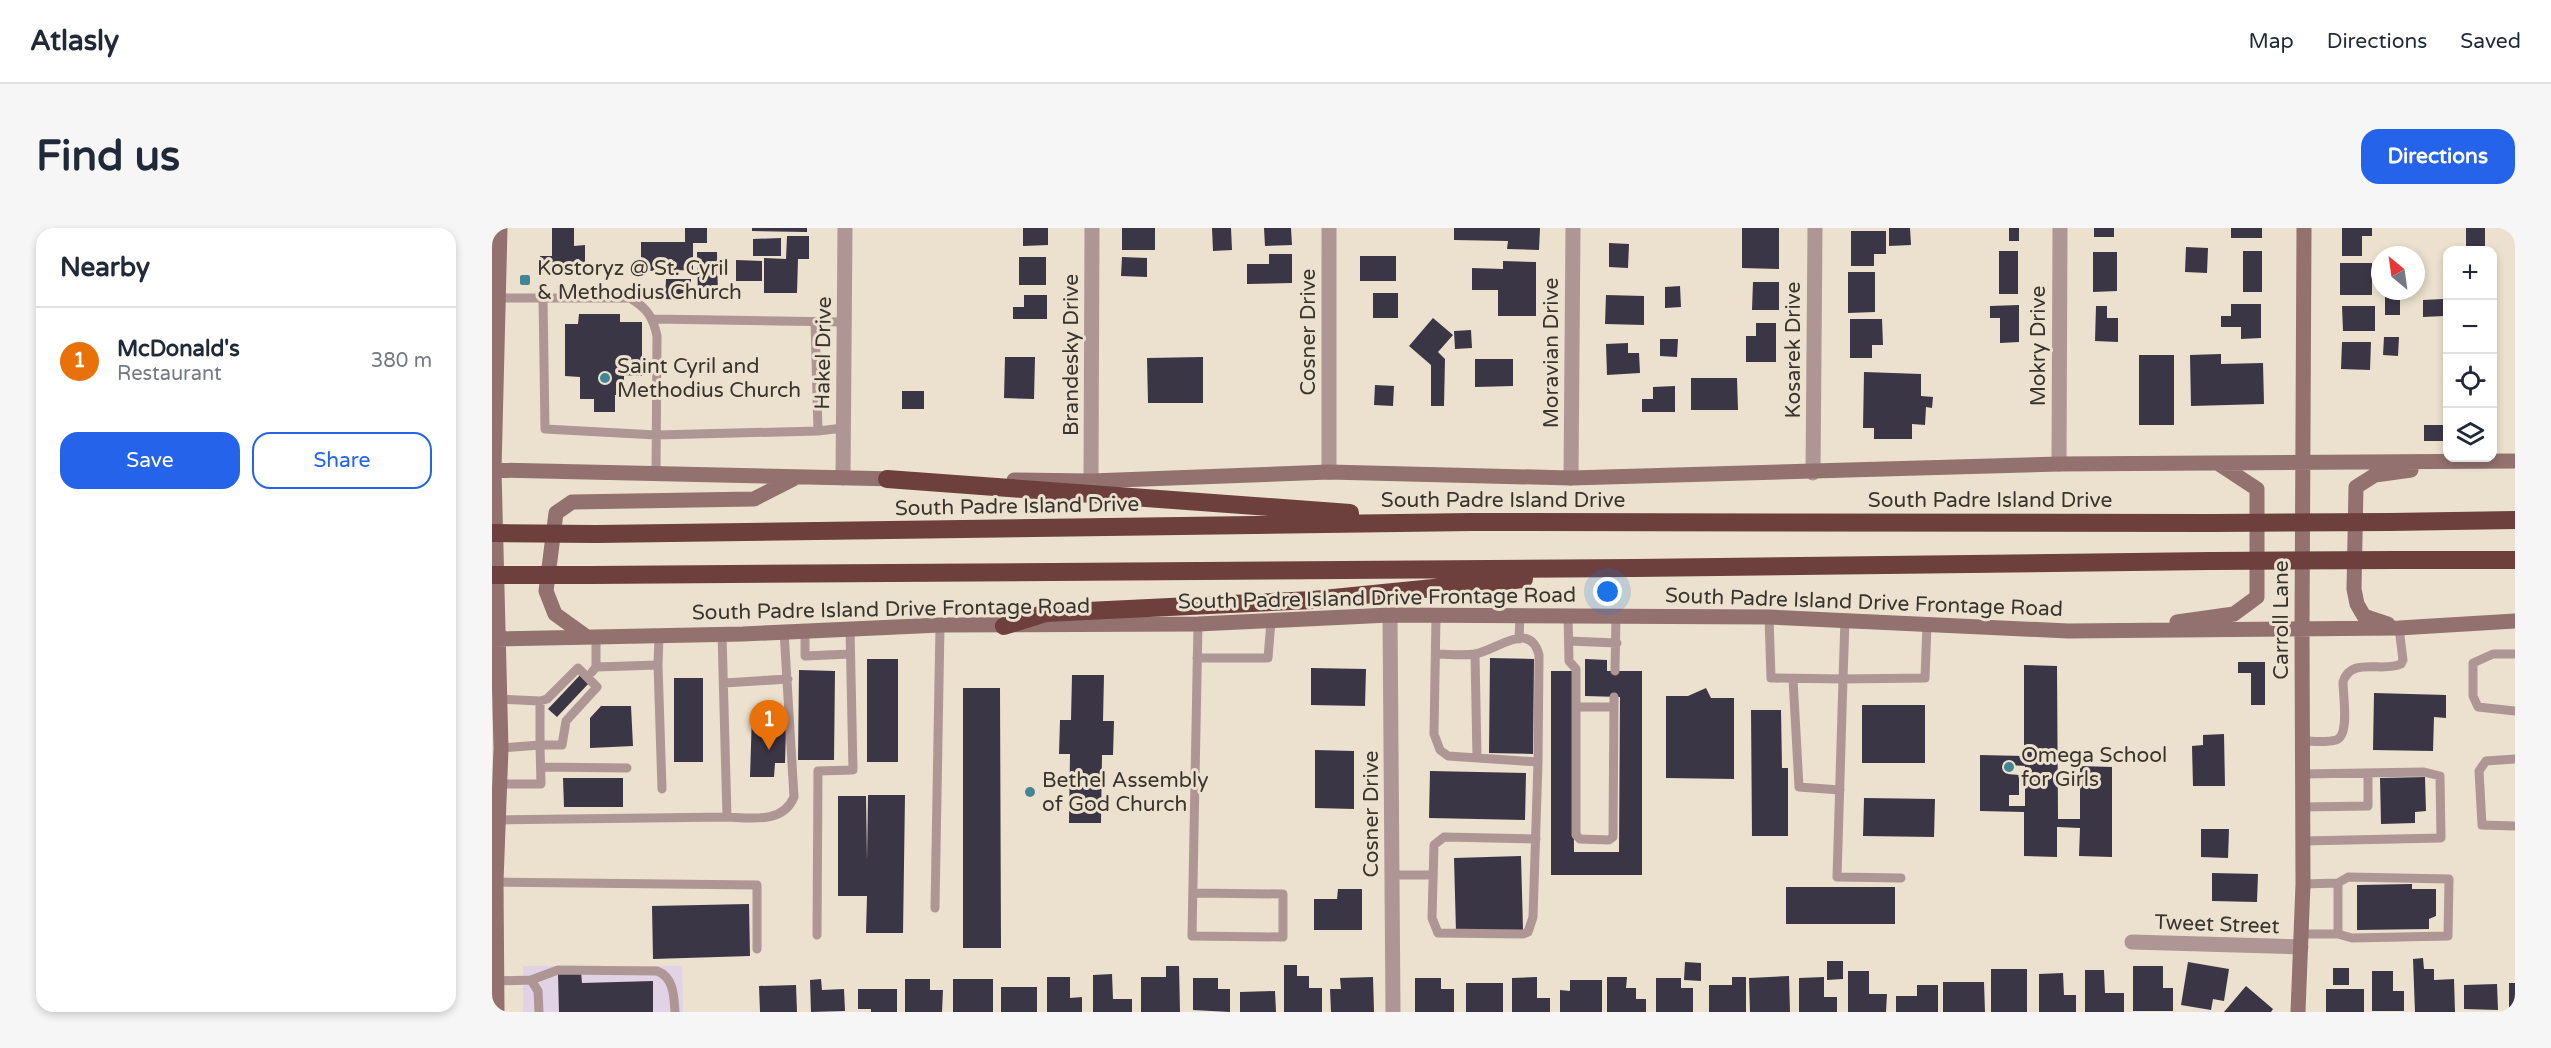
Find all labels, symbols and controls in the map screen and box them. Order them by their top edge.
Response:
text: Atlasly [30,24,119,58]
text: Map [2248,29,2294,54]
text: Directions [2327,29,2427,54]
text: Saved [2460,29,2521,54]
button: Directions [2361,129,2515,184]
text: Find us [36,131,180,182]
north arrow [2371,246,2425,300]
map controls [2443,246,2497,462]
button: + [2443,246,2497,300]
text: Nearby [60,252,150,283]
place label: Kostoryz @ St. Cyril & Methodius Church [537,256,742,305]
street label: Cosner Drive [1296,268,1321,396]
marker: Kostoryz @ St. Cyril & Methodius Church [518,273,532,287]
street label: Brandesky Drive [1059,274,1084,436]
street label: Moravian Drive [1539,278,1564,428]
street label: Kosarek Drive [1781,281,1806,418]
street label: Mokry Drive [2026,286,2051,406]
street label: Hakel Drive [810,296,837,410]
button: − [2443,300,2497,354]
text: McDonald's [117,336,240,362]
text: 1 [73,349,86,373]
text: 380 m [371,349,432,373]
place label: Saint Cyril and Methodius Church [617,354,801,403]
button: locate [2443,354,2497,408]
text: Restaurant [117,362,222,386]
marker: Saint Cyril and Methodius Church [598,371,612,385]
button: layers [2443,408,2497,462]
button: Save [60,432,240,489]
button: Share [252,432,432,489]
street label: South Padre Island Drive [1381,488,1625,513]
street label: South Padre Island Drive [1868,488,2112,513]
street label: South Padre Island Drive [895,492,1140,521]
street label: Carroll Lane [2269,560,2294,680]
your location [1593,577,1622,606]
street label: South Padre Island Drive Frontage Road [1178,583,1576,614]
street label: South Padre Island Drive Frontage Road [1664,583,2064,622]
street label: South Padre Island Drive Frontage Road [692,594,1090,625]
pin: 1 [750,700,788,750]
place label: Omega School for Girls [2021,743,2167,792]
street label: Cosner Drive [1359,750,1384,878]
marker: Omega School for Girls [2002,760,2016,774]
place label: Bethel Assembly of God Church [1042,768,1208,817]
marker: Bethel Assembly of God Church [1023,785,1037,799]
street label: Tweet Street [2154,910,2280,939]

